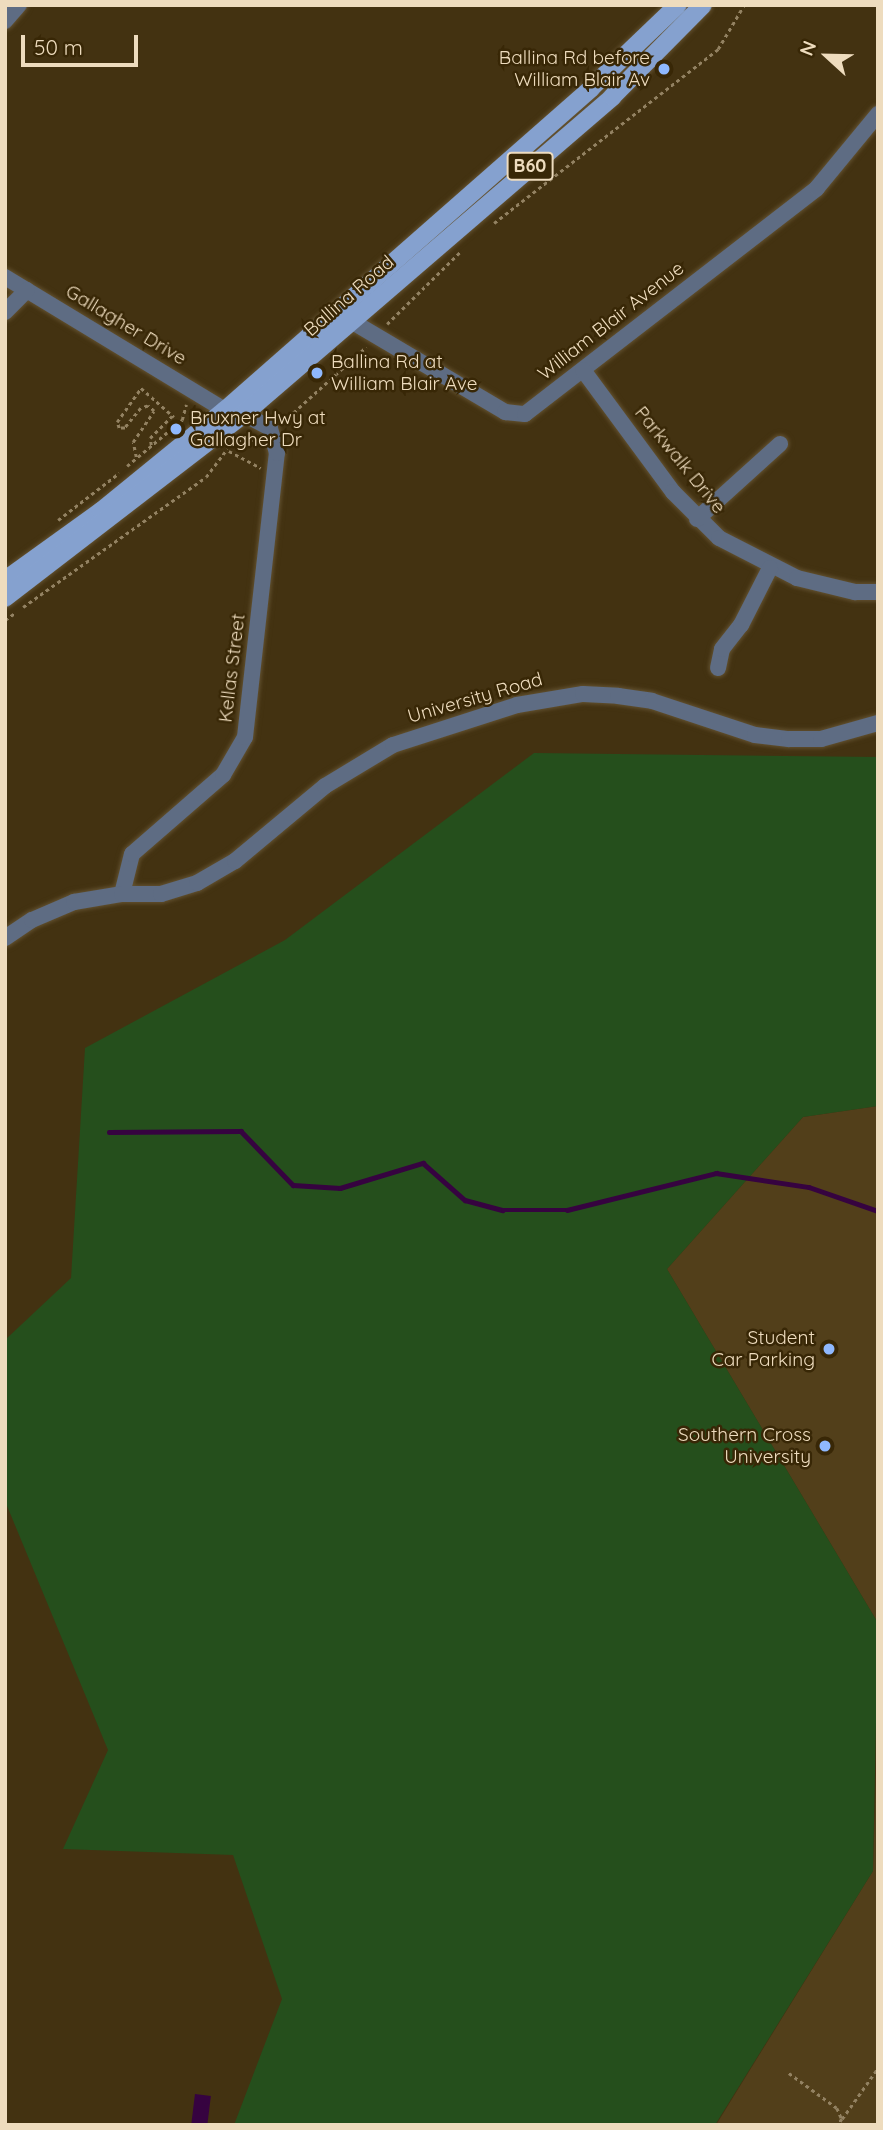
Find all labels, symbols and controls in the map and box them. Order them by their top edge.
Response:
scale bar [24,21,142,65]
north arrow [792,21,862,91]
text: 50 m [34,34,83,60]
text: N [794,37,821,59]
place label: Ballina Rd before William Blair Av [499,47,650,91]
marker: Ballina Rd before William Blair Av [656,61,672,77]
road number: B60 [505,152,554,181]
street label: Ballina Road [299,251,399,341]
street label: William Blair Avenue [533,257,689,385]
street label: Gallagher Drive [61,280,191,370]
place label: Ballina Rd at William Blair Ave [331,351,477,395]
marker: Ballina Rd at William Blair Ave [309,365,325,381]
street label: Parkwalk Drive [630,402,730,518]
place label: Bruxner Hwy at Gallagher Dr [190,407,326,451]
marker: Bruxner Hwy at Gallagher Dr [168,421,184,437]
street label: Kellas Street [214,612,250,724]
street label: University Road [405,668,545,728]
place label: Student Car Parking [711,1327,815,1371]
marker: Student Car Parking [821,1341,837,1357]
place label: Southern Cross University [678,1424,811,1468]
marker: Southern Cross University [817,1438,833,1454]

